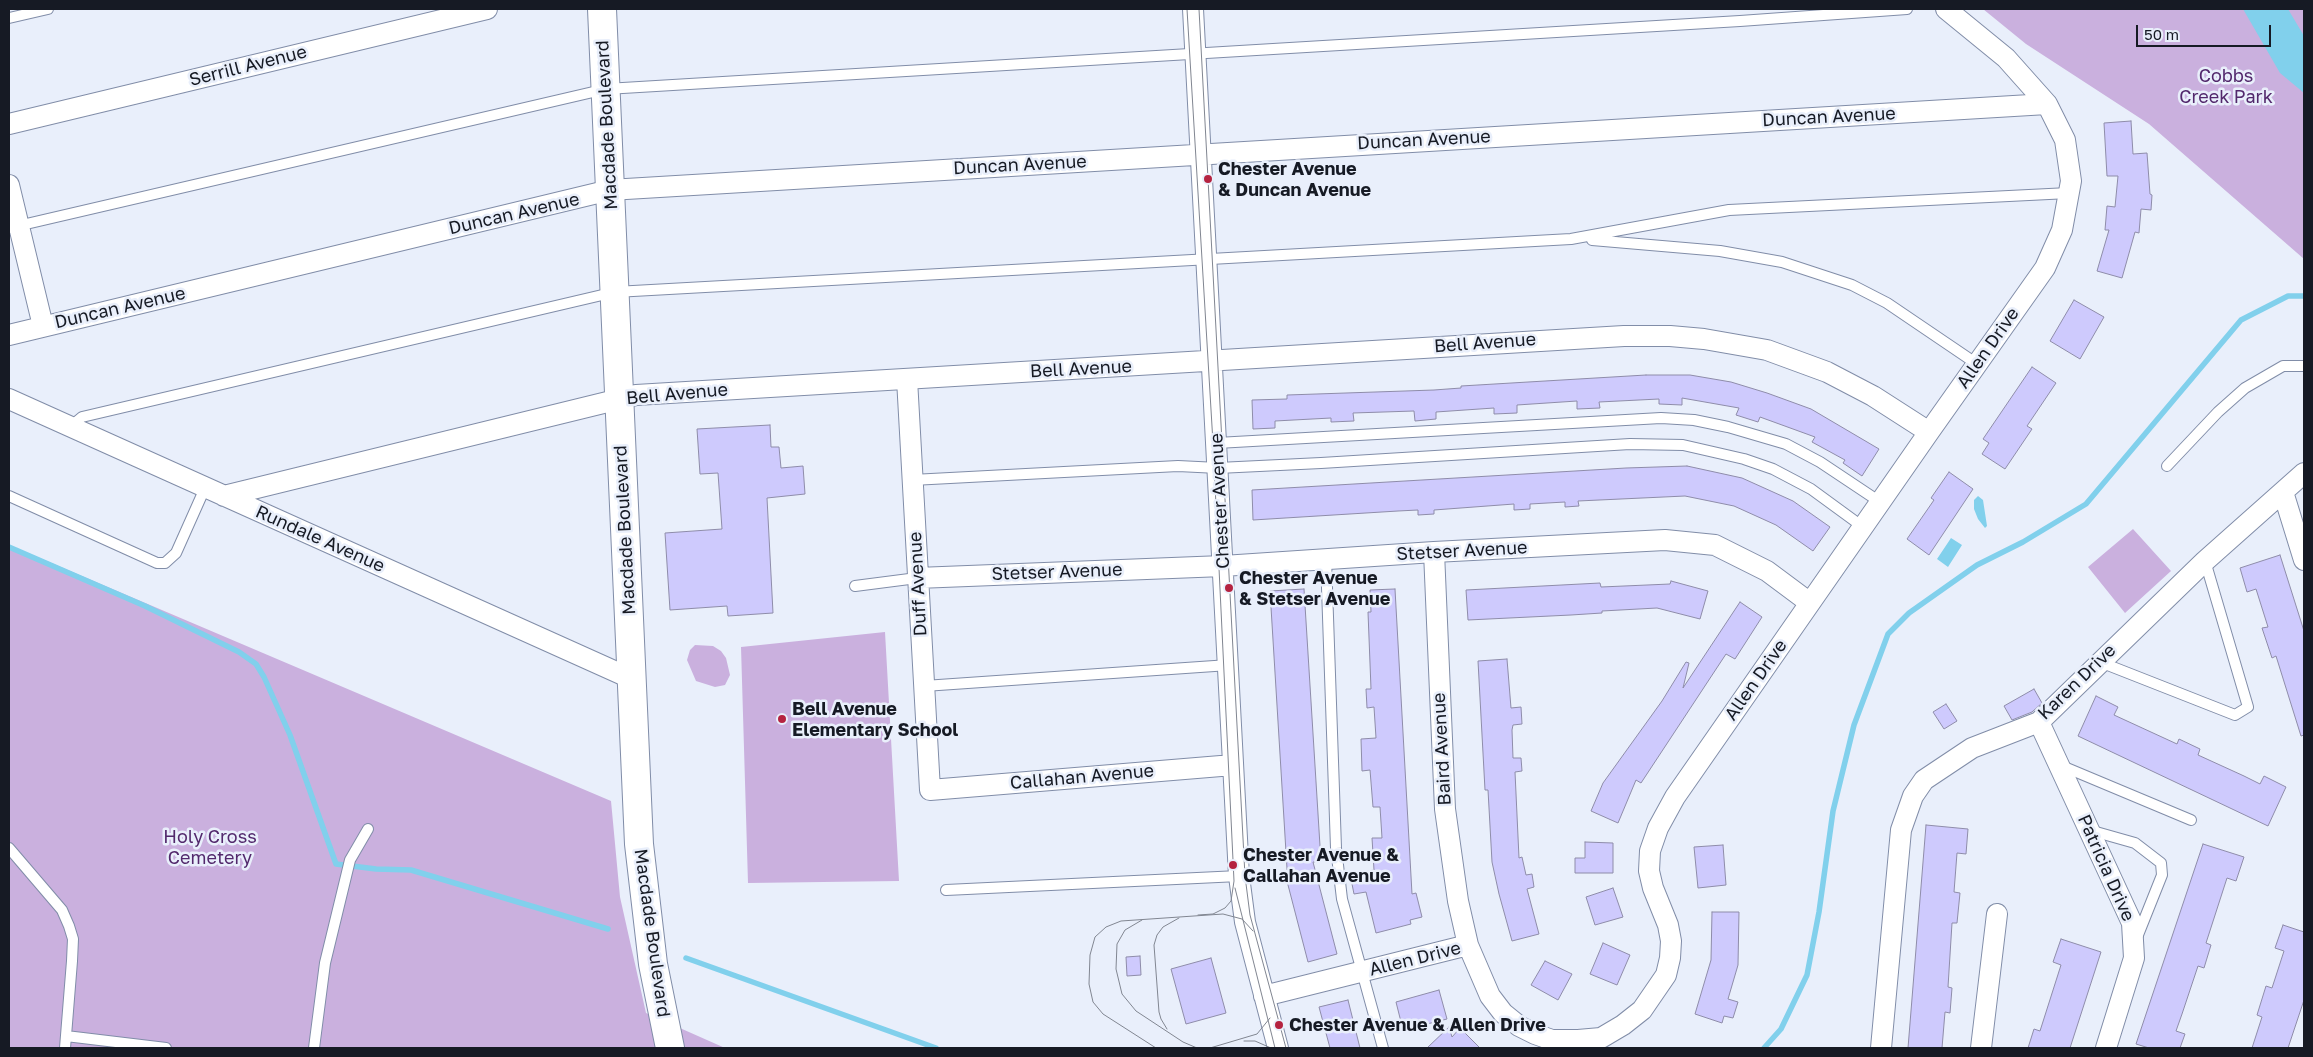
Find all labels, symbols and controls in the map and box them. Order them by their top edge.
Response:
scale bar [2138,15,2273,47]
text: 50 m [2144,25,2179,43]
street label: Macdade Boulevard [592,40,622,210]
street label: Serrill Avenue [187,41,309,91]
park label: Cobbs Creek Park [2179,65,2273,108]
street label: Duncan Avenue [1762,103,1896,131]
street label: Duncan Avenue [1357,126,1491,154]
street label: Duncan Avenue [953,151,1087,179]
place label: Chester Avenue & Duncan Avenue [1218,158,1371,200]
marker: Chester Avenue & Duncan Avenue [1202,173,1214,185]
street label: Duncan Avenue [446,188,582,240]
street label: Duncan Avenue [52,282,188,334]
street label: Allen Drive [1952,303,2024,393]
street label: Bell Avenue [1433,329,1537,357]
street label: Bell Avenue [1029,356,1133,382]
street label: Bell Avenue [625,379,729,409]
street label: Chester Avenue [1206,433,1234,569]
street label: Macdade Boulevard [610,445,640,615]
street label: Rundale Avenue [252,501,388,577]
street label: Duff Avenue [904,531,932,637]
street label: Stetser Avenue [1396,537,1528,565]
street label: Stetser Avenue [991,559,1123,585]
place label: Chester Avenue & Stetser Avenue [1239,567,1390,610]
marker: Chester Avenue & Stetser Avenue [1223,582,1235,594]
street label: Allen Drive [1720,635,1792,725]
street label: Karen Drive [2034,640,2120,724]
street label: Baird Avenue [1428,692,1456,806]
place label: Bell Avenue Elementary School [792,698,958,741]
marker: Bell Avenue Elementary School [776,713,788,725]
street label: Callahan Avenue [1009,760,1155,794]
street label: Patricia Drive [2073,811,2139,925]
park label: Holy Cross Cemetery [163,826,257,869]
place label: Chester Avenue & Callahan Avenue [1243,844,1399,886]
street label: Macdade Boulevard [629,847,675,1019]
marker: Chester Avenue & Callahan Avenue [1227,859,1239,871]
street label: Allen Drive [1367,937,1463,981]
place label: Chester Avenue & Allen Drive [1289,1014,1546,1036]
marker: Chester Avenue & Allen Drive [1273,1019,1285,1031]

